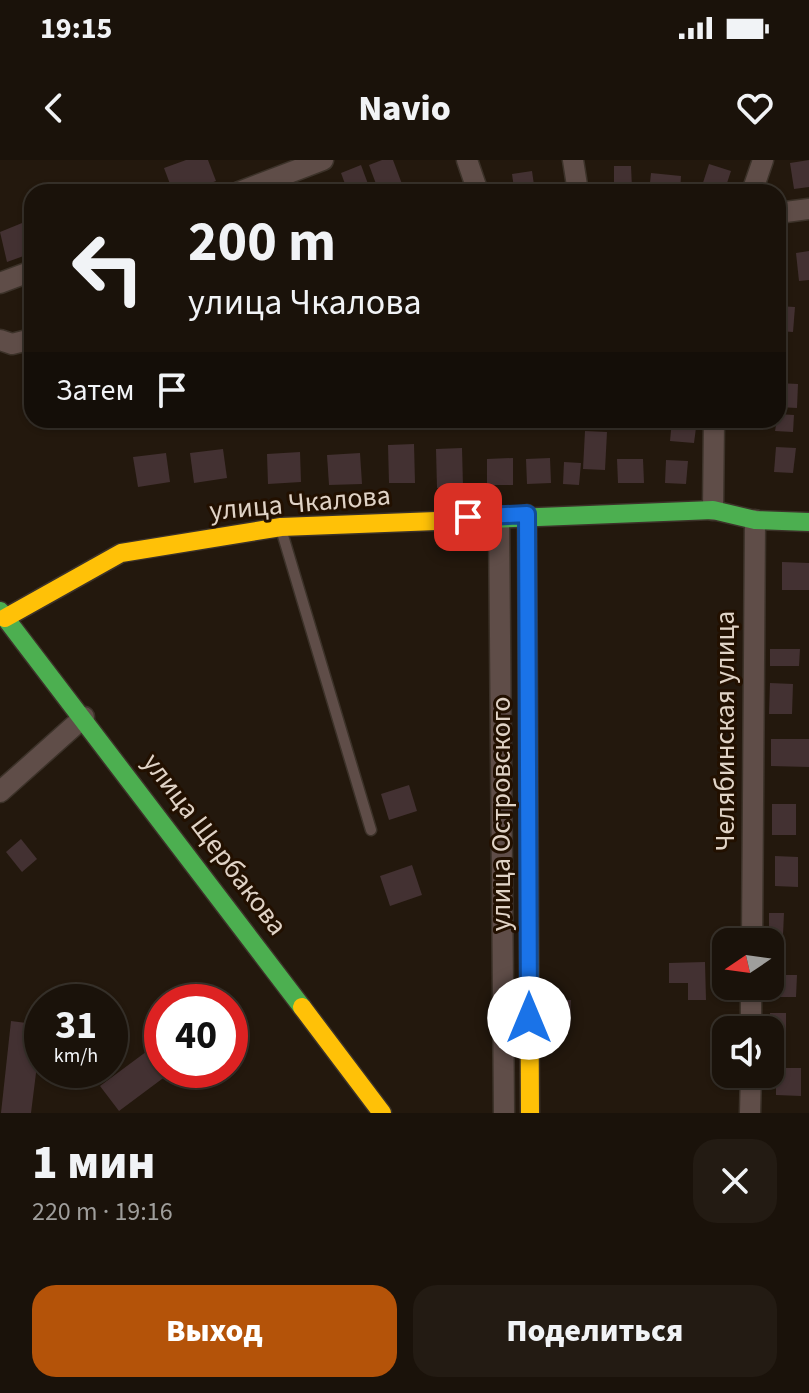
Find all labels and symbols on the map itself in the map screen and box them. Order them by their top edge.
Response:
street label: улица Чкалова [208,475,392,531]
pin [434,483,502,551]
street label: Челябинская улица [705,611,745,851]
street label: улица Островского [481,697,521,931]
street label: улица Щербакова [133,744,297,944]
north arrow [712,928,784,1000]
position arrow [487,976,571,1060]
speed limit sign: 40 [144,984,248,1088]

